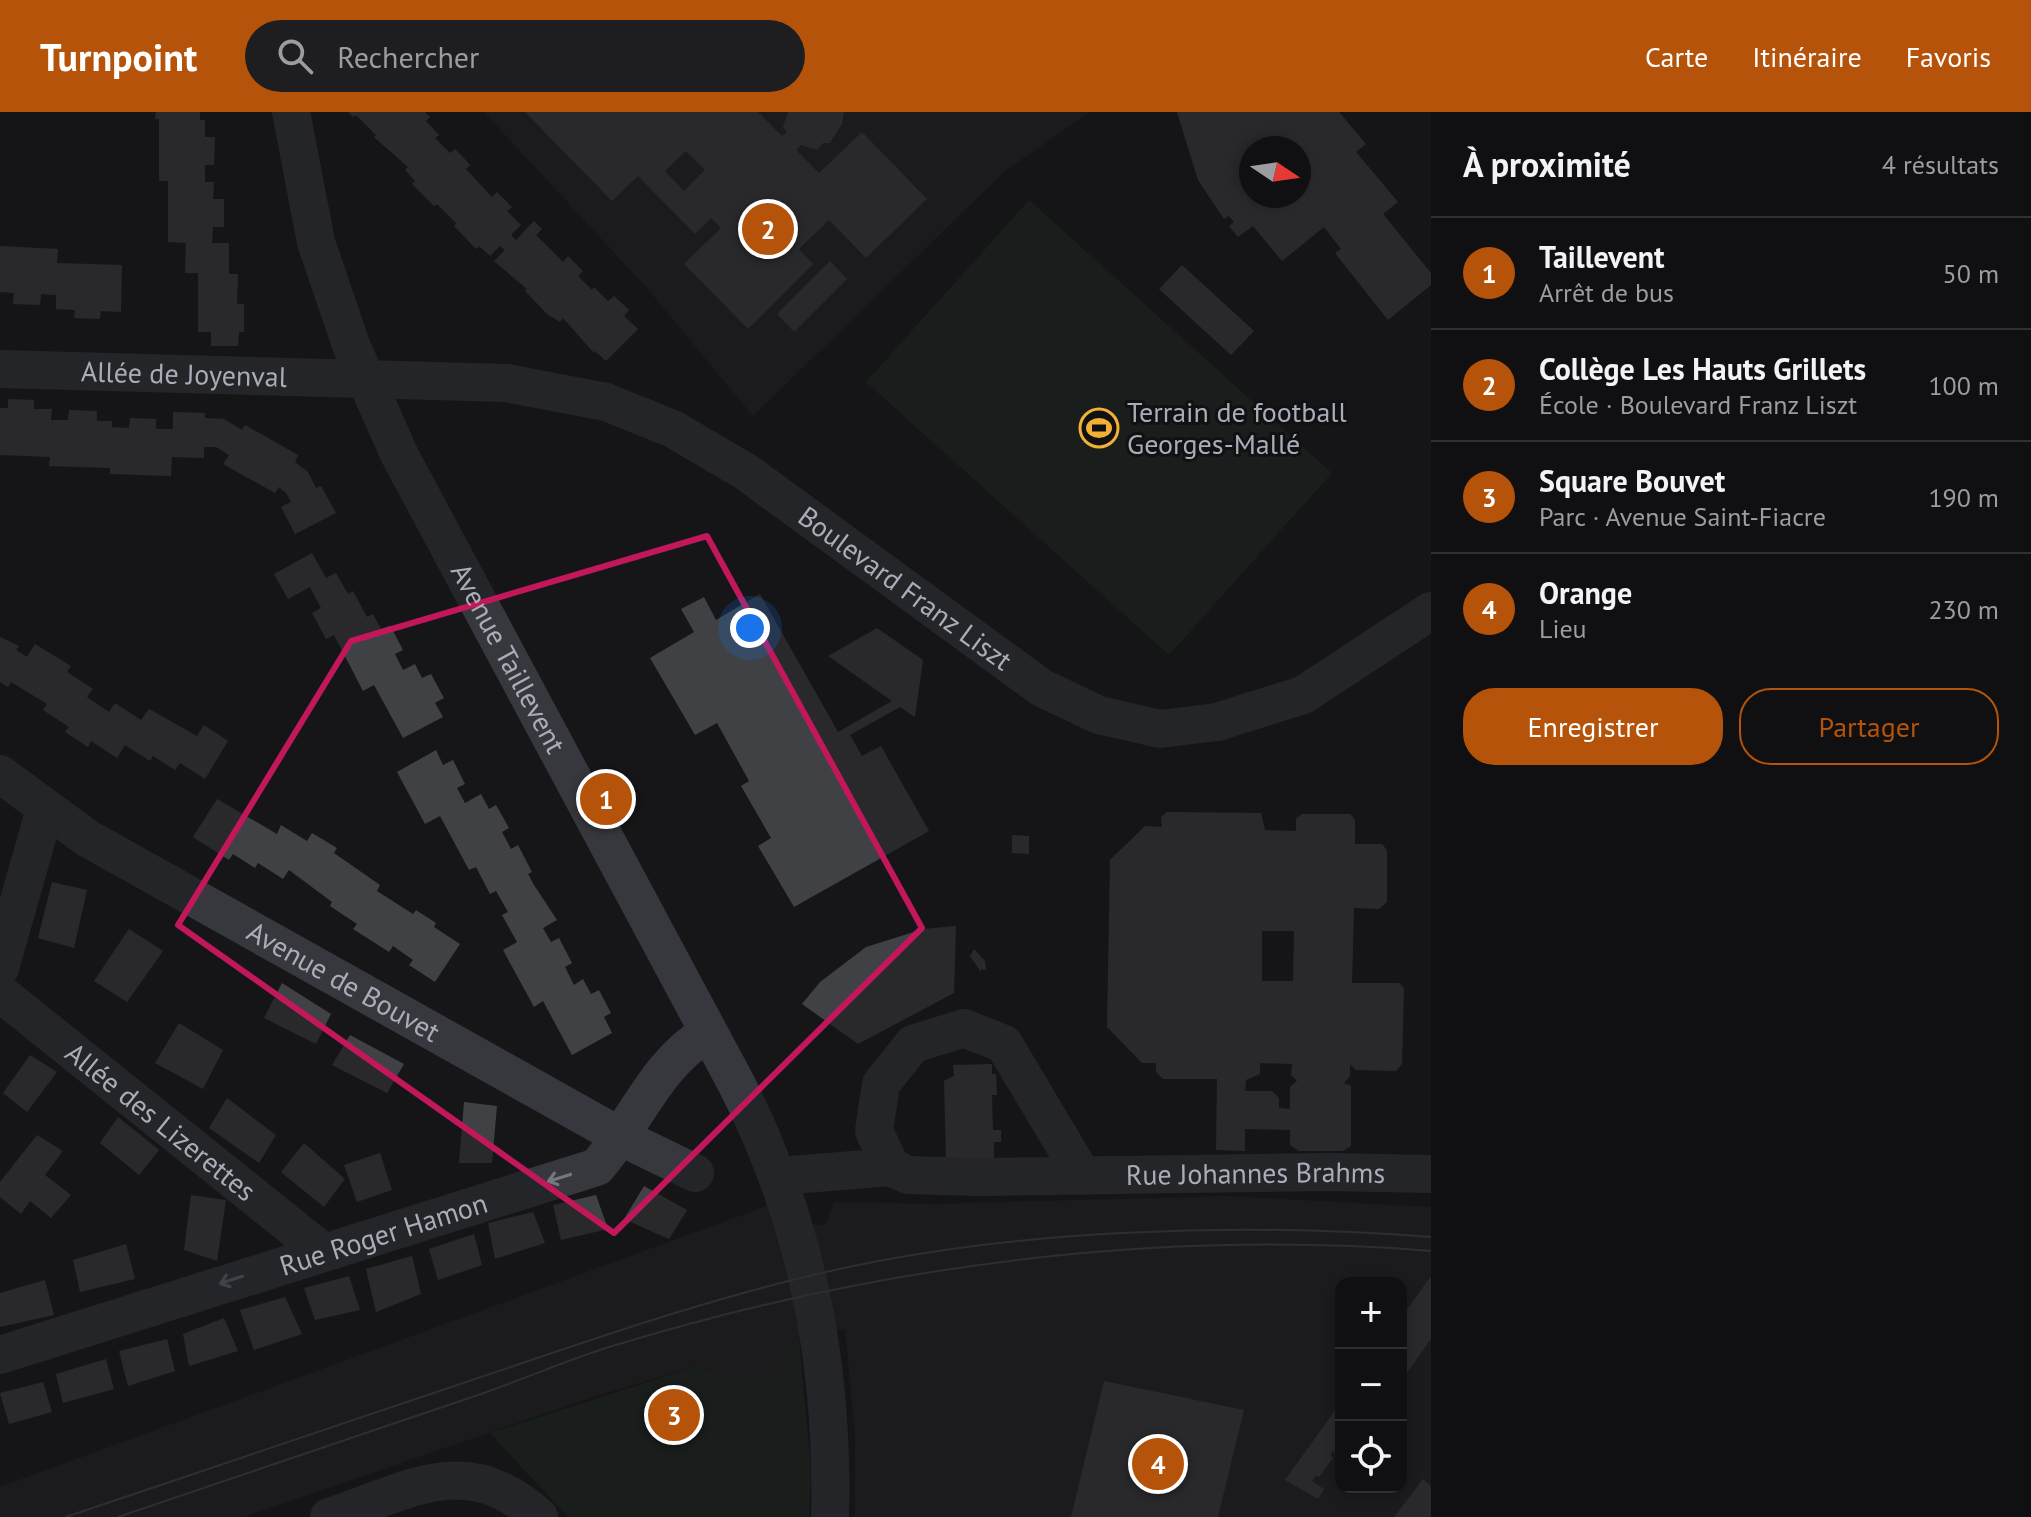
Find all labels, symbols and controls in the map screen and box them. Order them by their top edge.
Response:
search box [245,20,805,92]
text: Turnpoint [40,32,197,81]
icon: search [273,34,317,78]
text: Rechercher [337,37,479,76]
text: Carte [1645,38,1708,75]
text: Itinéraire [1752,38,1862,75]
text: Favoris [1906,38,1991,75]
north arrow [1239,136,1311,208]
text: À proximité [1463,142,1631,186]
text: 4 résultats [1882,148,1999,181]
pin: 2 [742,199,794,259]
text: Taillevent [1539,237,1664,276]
text: 1 [1482,257,1496,290]
text: 50 m [1943,257,1999,290]
text: Arrêt de bus [1539,276,1674,309]
text: Collège Les Hauts Grillets [1539,349,1866,388]
street label: Allée de Joyenval [81,352,287,395]
text: 2 [1482,369,1496,402]
text: 100 m [1928,369,1999,402]
text: École · Boulevard Franz Liszt [1539,388,1857,421]
place label: Terrain de football Georges-Mallé [1127,393,1347,462]
sports icon: Terrain de football Georges-Mallé [1078,407,1120,449]
text: Square Bouvet [1539,461,1725,500]
text: 3 [1482,481,1496,514]
text: 190 m [1928,481,1999,514]
street label: Boulevard Franz Liszt [791,497,1020,678]
text: Parc · Avenue Saint-Fiacre [1539,500,1826,533]
street label: Avenue Taillevent [443,557,575,760]
text: Orange [1539,573,1632,612]
text: 4 [1482,593,1496,626]
text: 230 m [1928,593,1999,626]
your location [730,608,770,648]
text: Lieu [1539,612,1587,645]
button: Enregistrer [1463,688,1723,765]
button: Partager [1739,688,1999,765]
pin: 1 [580,769,632,829]
street label: Avenue de Bouvet [241,912,447,1050]
street label: Allée des Lizerettes [58,1034,264,1209]
street label: Rue Johannes Brahms [1126,1153,1386,1193]
one-way arrow [547,1171,573,1186]
street label: Rue Roger Hamon [275,1184,492,1284]
one-way arrow [219,1274,244,1289]
map controls [1335,1277,1407,1493]
button: + [1335,1277,1407,1349]
button: − [1335,1349,1407,1421]
pin: 3 [648,1385,700,1445]
button: locate [1335,1421,1407,1493]
pin: 4 [1132,1434,1184,1494]

